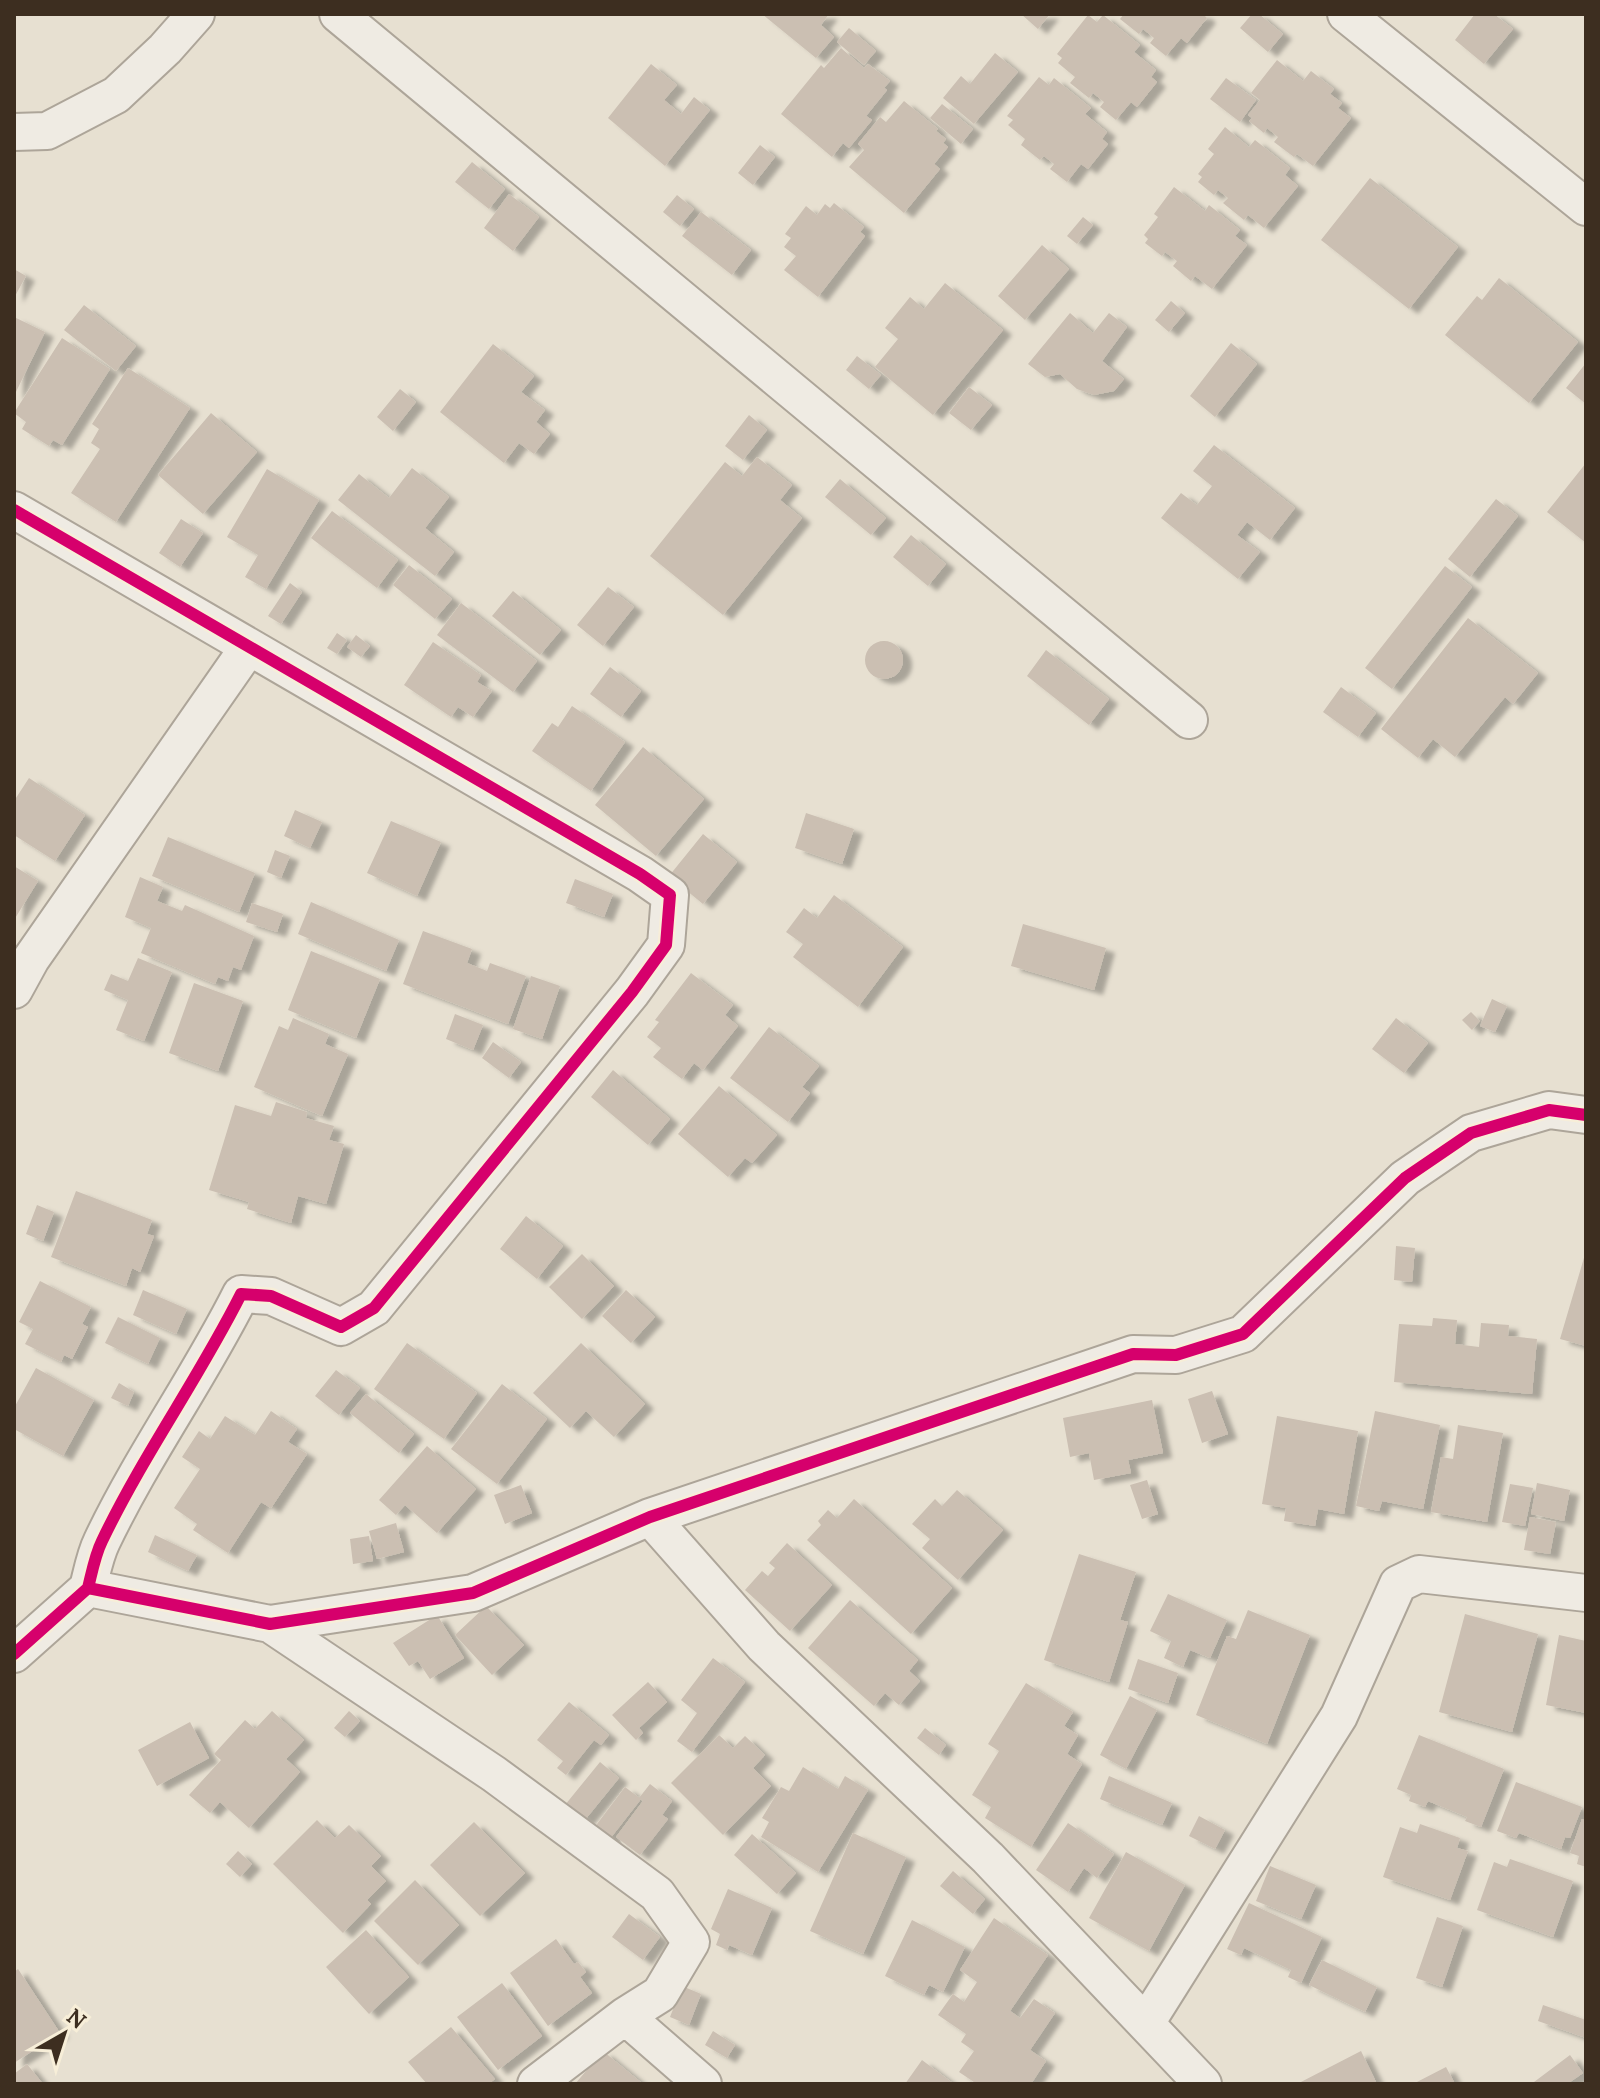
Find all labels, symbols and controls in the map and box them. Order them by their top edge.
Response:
north arrow [24,1994,104,2074]
text: N [61,2002,92,2035]

